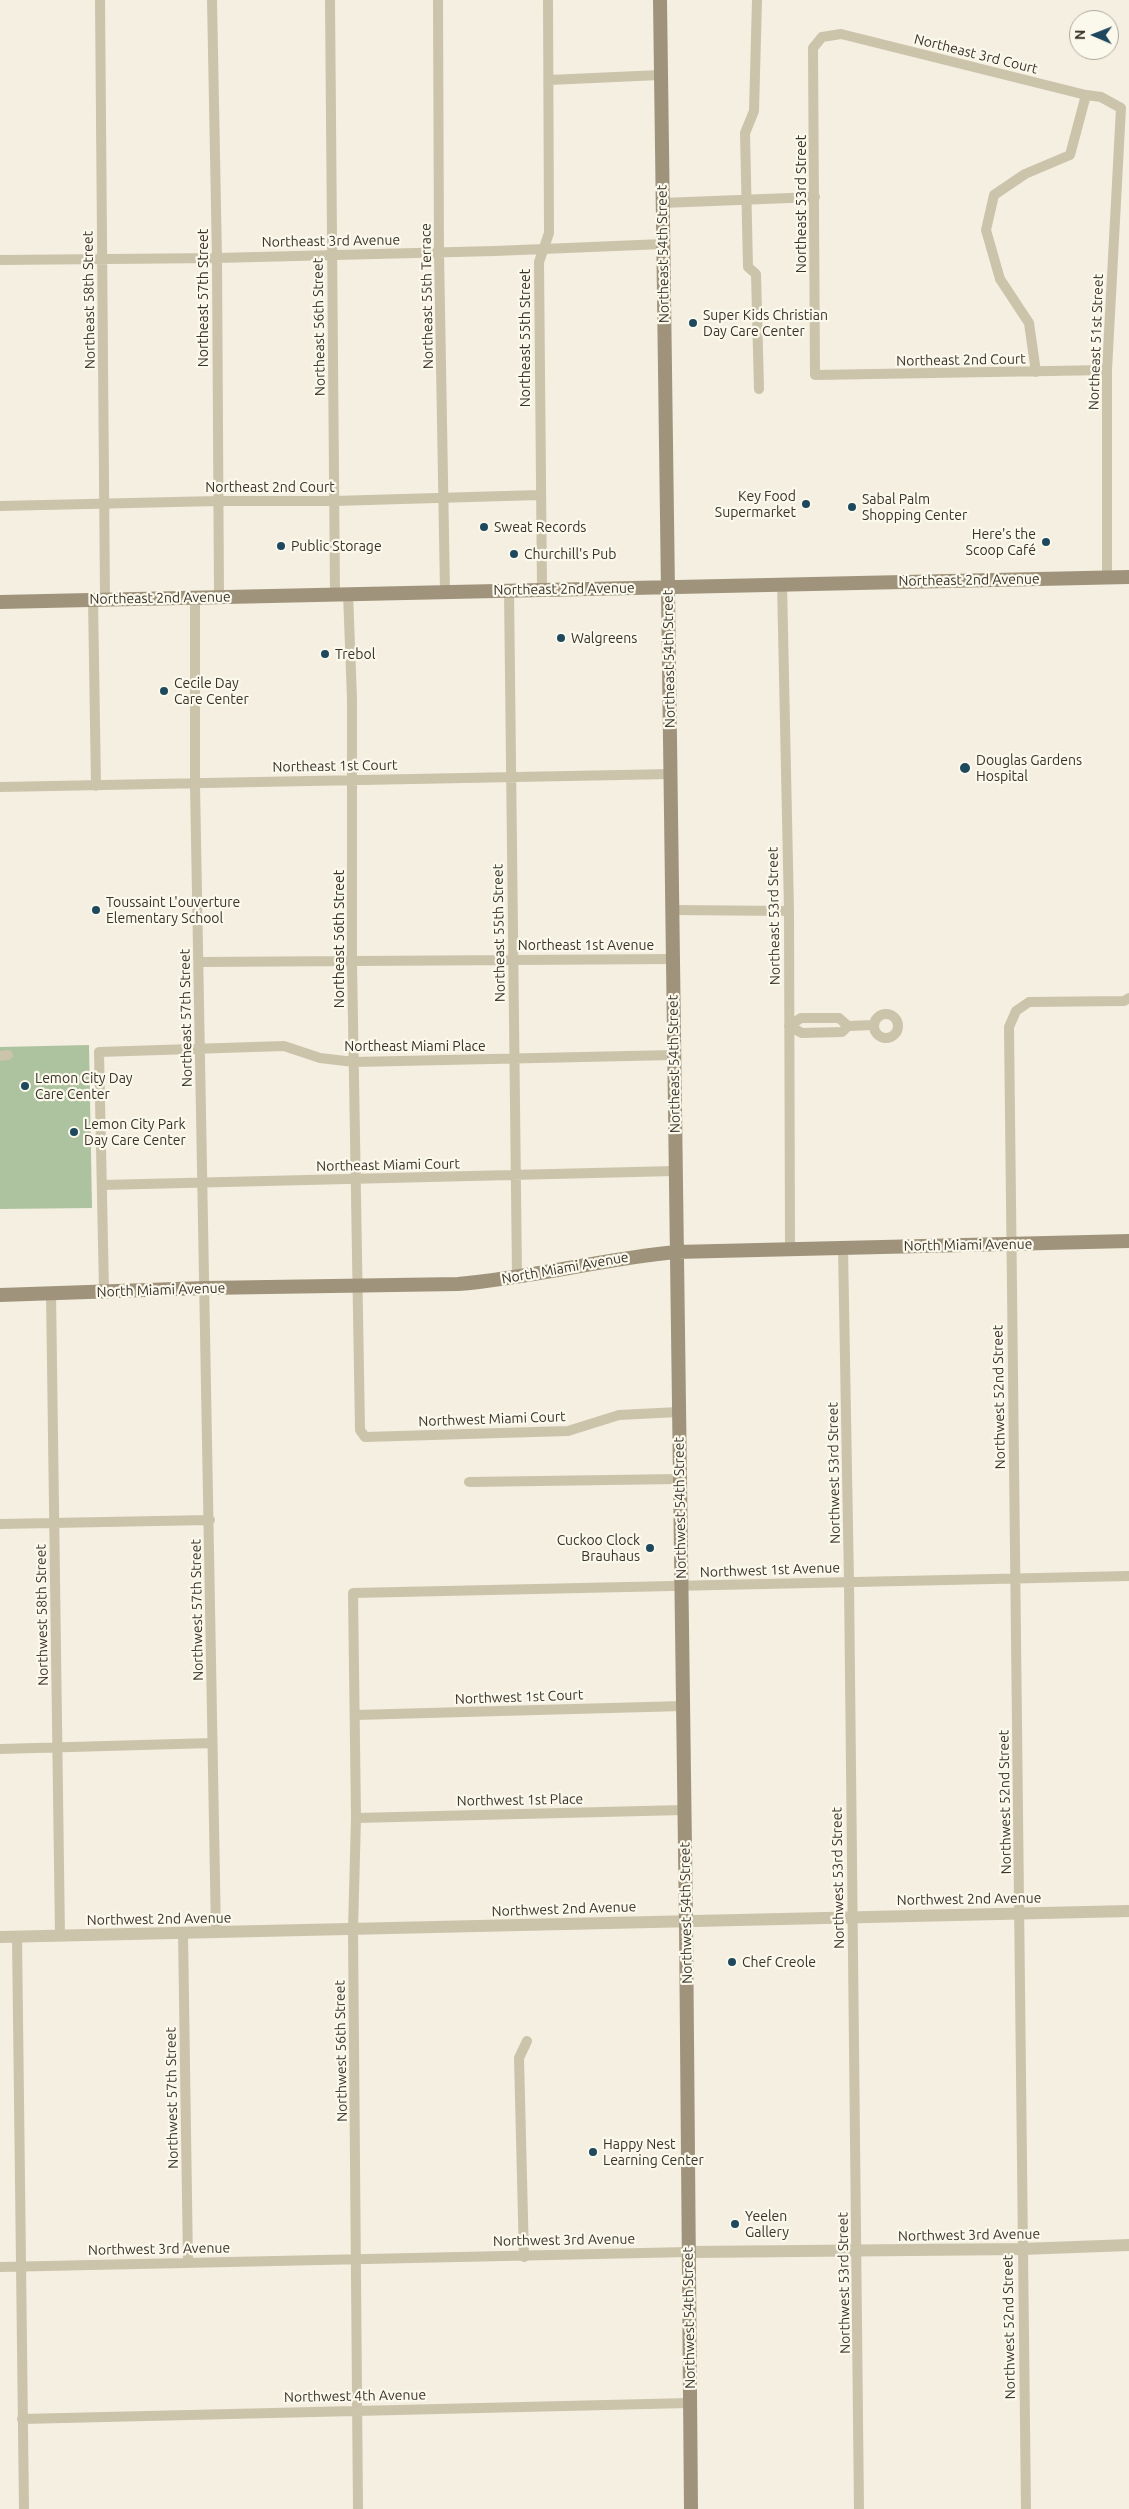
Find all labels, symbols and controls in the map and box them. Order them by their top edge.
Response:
north arrow [1069,10,1119,60]
text: N [1072,29,1088,40]
street label: Northeast 3rd Court [912,31,1040,77]
street label: Northeast 53rd Street [793,135,809,273]
street label: Northeast 54th Street [653,185,673,323]
street label: Northeast 55th Terrace [417,223,437,369]
street label: Northeast 57th Street [195,229,211,367]
street label: Northeast 58th Street [79,231,99,369]
street label: Northeast 3rd Avenue [262,231,400,251]
street label: Northeast 56th Street [309,258,329,396]
street label: Northeast 55th Street [517,269,533,407]
street label: Northeast 51st Street [1085,274,1107,410]
place label: Super Kids Christian Day Care Center [703,307,828,340]
marker: Super Kids Christian Day Care Center [687,317,699,329]
street label: Northeast 2nd Court [896,350,1026,370]
street label: Northeast 2nd Court [205,479,335,495]
place label: Key Food Supermarket [715,488,796,520]
place label: Sabal Palm Shopping Center [862,491,967,524]
marker: Key Food Supermarket [800,498,812,510]
marker: Sabal Palm Shopping Center [846,501,858,513]
place label: Sweat Records [494,519,586,535]
marker: Sweat Records [478,521,490,533]
place label: Here's the Scoop Café [966,526,1036,558]
marker: Here's the Scoop Café [1040,536,1052,548]
place label: Public Storage [291,538,382,554]
marker: Public Storage [275,540,287,552]
place label: Churchill's Pub [524,546,616,562]
marker: Churchill's Pub [508,548,520,560]
street label: Northeast 2nd Avenue [898,570,1040,590]
street label: Northeast 2nd Avenue [493,579,635,599]
street label: Northeast 2nd Avenue [89,588,231,608]
street label: Northeast 54th Street [659,590,679,728]
place label: Walgreens [571,630,637,646]
marker: Walgreens [555,632,567,644]
place label: Trebol [335,646,375,662]
marker: Trebol [319,648,331,660]
place label: Cecile Day Care Center [174,675,249,708]
marker: Cecile Day Care Center [158,685,170,697]
place label: Douglas Gardens Hospital [976,752,1082,784]
street label: Northeast 1st Court [272,757,398,775]
marker: Douglas Gardens Hospital [958,761,972,775]
street label: Northeast 53rd Street [764,847,784,985]
street label: Northeast 55th Street [489,864,509,1002]
street label: Northeast 56th Street [331,870,347,1008]
place label: Toussaint L'ouverture Elementary School [106,894,240,926]
marker: Toussaint L'ouverture Elementary School [90,904,102,916]
street label: Northeast 1st Avenue [518,937,654,953]
street label: Northeast 57th Street [176,949,196,1087]
street label: Northeast 54th Street [664,995,684,1133]
street label: Northeast Miami Place [344,1038,486,1054]
place label: Lemon City Day Care Center [35,1070,133,1102]
marker: Lemon City Day Care Center [19,1080,31,1092]
place label: Lemon City Park Day Care Center [84,1116,186,1148]
marker: Lemon City Park Day Care Center [68,1126,80,1138]
street label: Northeast Miami Court [316,1155,460,1175]
street label: North Miami Avenue [903,1235,1033,1255]
street label: North Miami Avenue [500,1249,630,1287]
street label: North Miami Avenue [96,1279,226,1301]
street label: Northwest 52nd Street [989,1325,1009,1469]
street label: Northwest 53rd Street [824,1402,844,1544]
street label: Northwest Miami Court [418,1408,566,1430]
street label: Northwest 54th Street [670,1437,690,1579]
place label: Cuckoo Clock Brauhaus [557,1532,640,1564]
street label: Northwest 57th Street [187,1539,207,1681]
marker: Cuckoo Clock Brauhaus [644,1542,656,1554]
street label: Northwest 58th Street [32,1544,52,1686]
street label: Northwest 1st Avenue [700,1559,840,1581]
street label: Northwest 1st Court [454,1686,584,1708]
street label: Northwest 52nd Street [995,1730,1015,1874]
street label: Northwest 1st Place [457,1790,583,1810]
street label: Northwest 53rd Street [828,1807,848,1949]
street label: Northwest 54th Street [676,1842,696,1984]
street label: Northwest 2nd Avenue [896,1889,1042,1909]
street label: Northwest 2nd Avenue [491,1898,637,1920]
street label: Northwest 2nd Avenue [86,1909,232,1929]
place label: Chef Creole [742,1954,816,1970]
marker: Chef Creole [726,1956,738,1968]
street label: Northwest 56th Street [331,1980,351,2122]
street label: Northwest 57th Street [162,2027,182,2169]
place label: Happy Nest Learning Center [603,2136,704,2168]
marker: Happy Nest Learning Center [587,2146,599,2158]
place label: Yeelen Gallery [745,2208,789,2240]
street label: Northwest 53rd Street [834,2212,854,2354]
marker: Yeelen Gallery [729,2218,741,2230]
street label: Northwest 3rd Avenue [898,2225,1040,2245]
street label: Northwest 3rd Avenue [493,2230,635,2250]
street label: Northwest 3rd Avenue [88,2239,230,2259]
street label: Northwest 54th Street [679,2247,699,2389]
street label: Northwest 52nd Street [999,2255,1019,2399]
street label: Northwest 4th Avenue [284,2386,426,2406]

